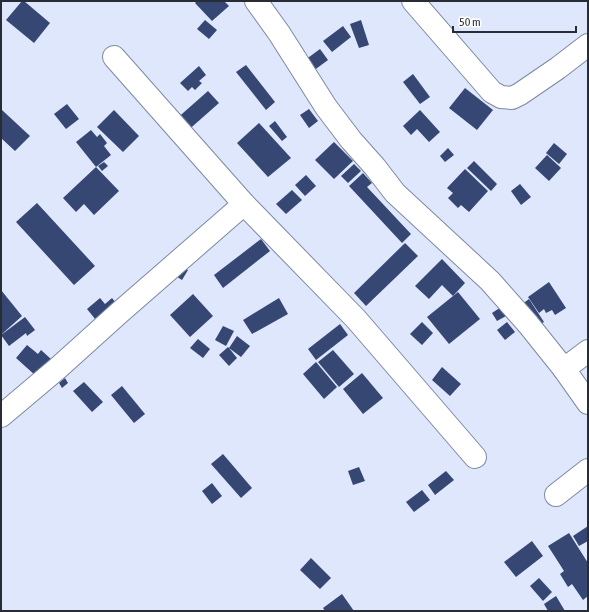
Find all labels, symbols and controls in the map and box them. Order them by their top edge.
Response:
scale bar [453,8,576,34]
text: 50 m [459,15,481,29]

